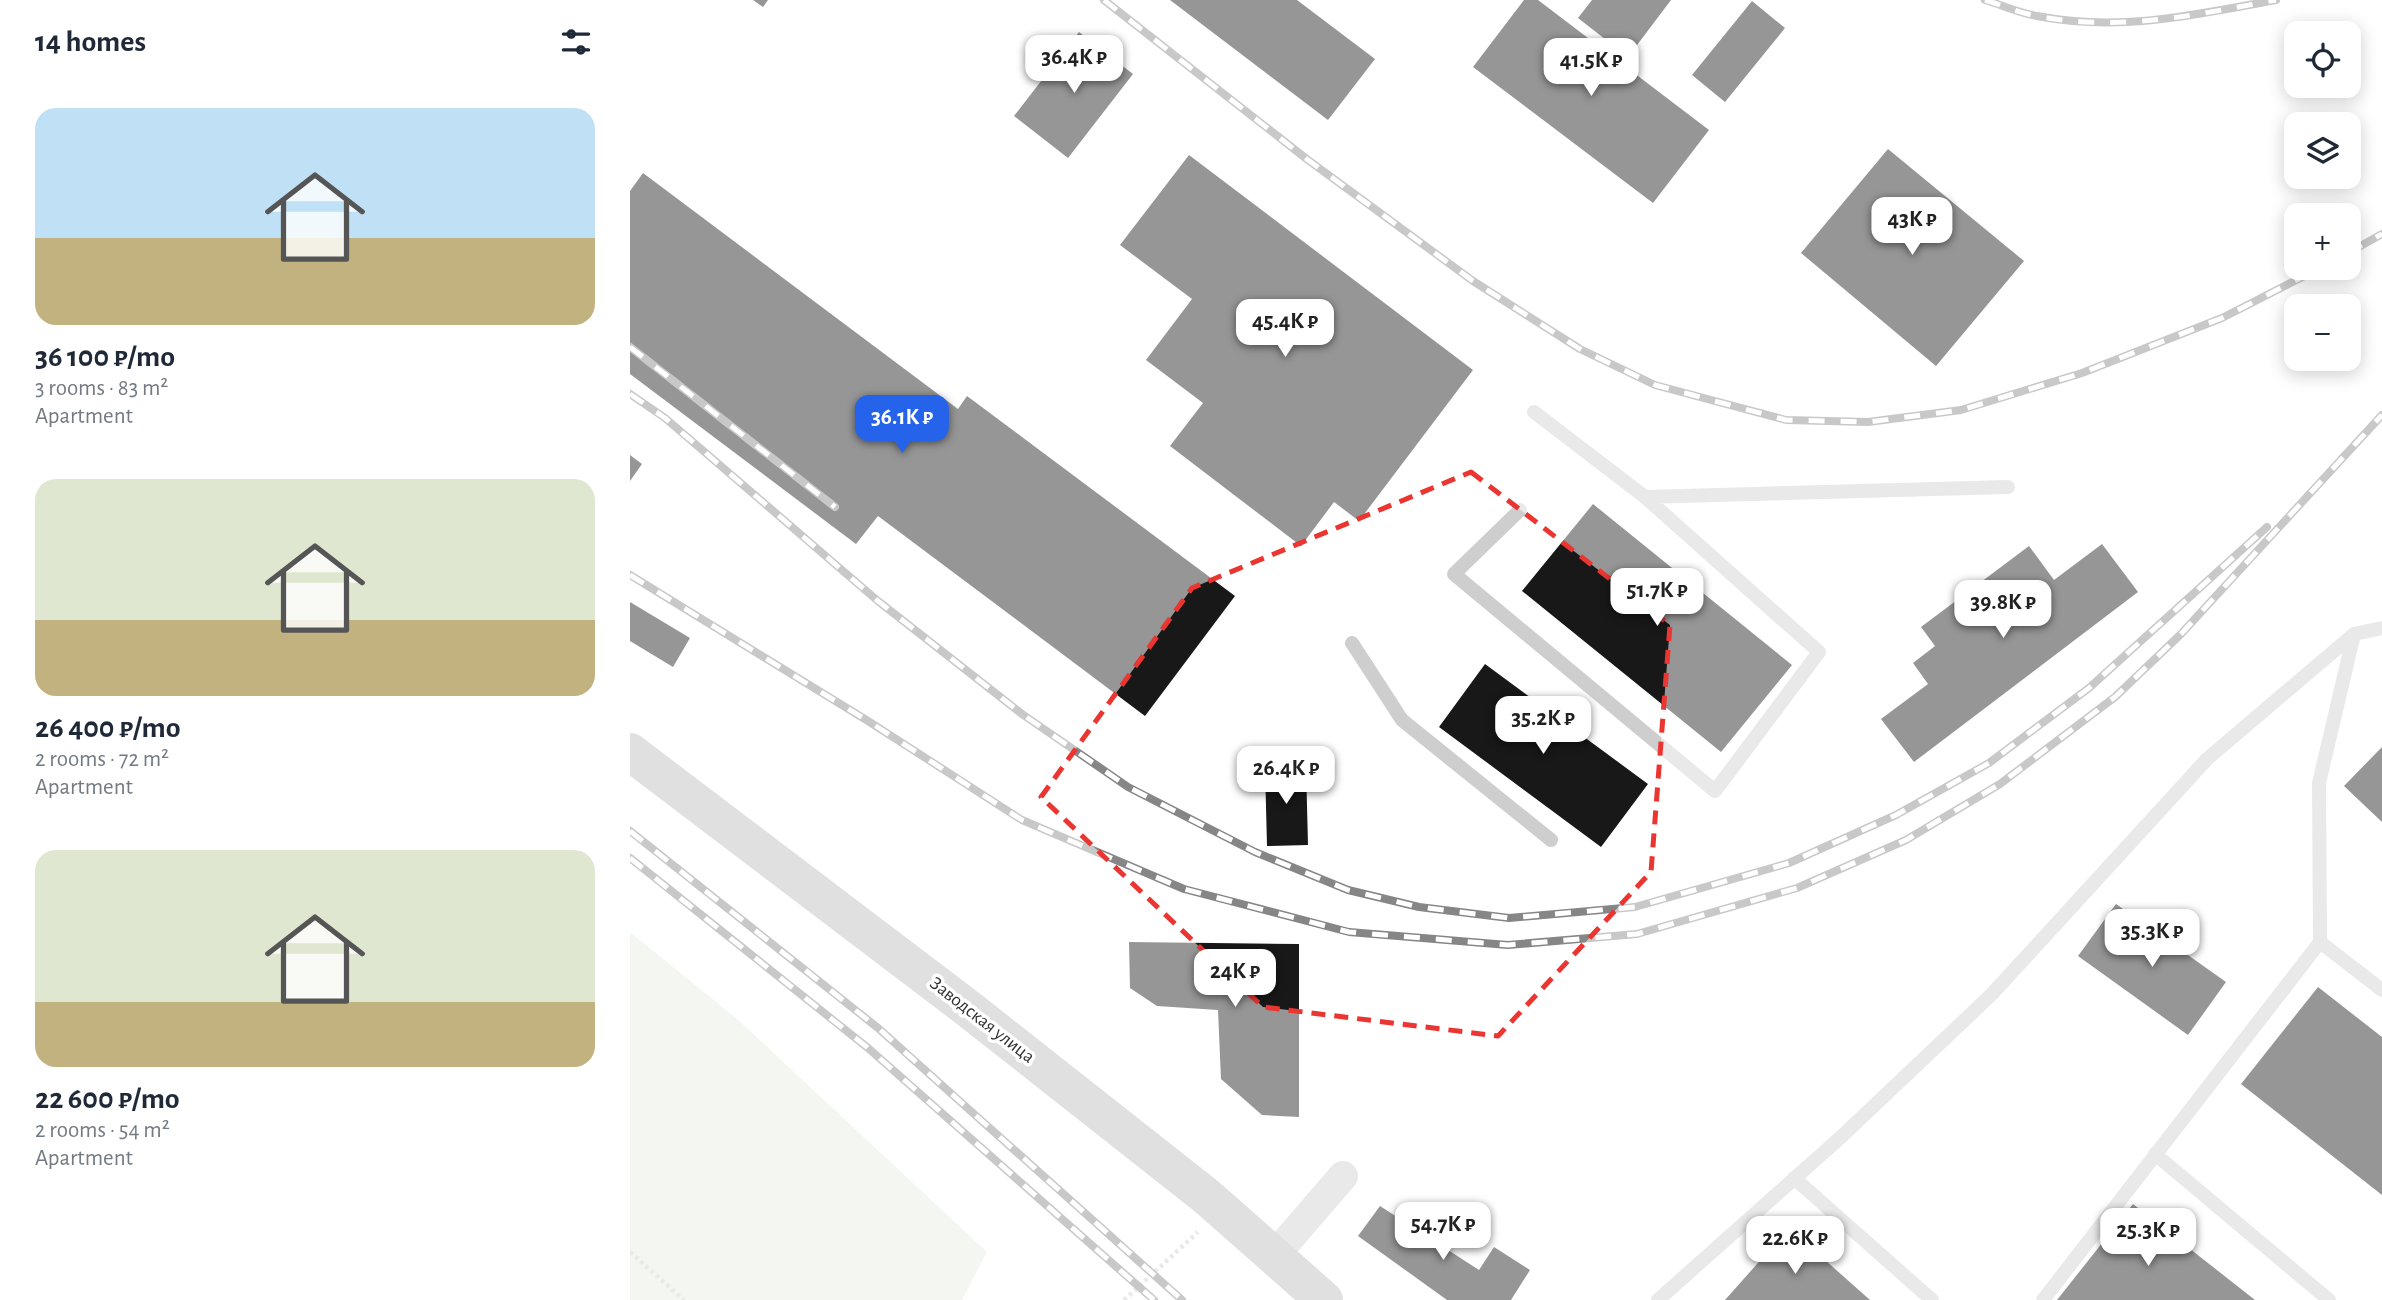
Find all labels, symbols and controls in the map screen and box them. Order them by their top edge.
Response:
map controls [2284,21,2361,371]
button: locate [2284,21,2361,98]
icon: filters [557,23,595,61]
text: 14 homes [35,27,146,57]
pin: 36.4K ₽ [1009,36,1139,95]
pin: 41.5K ₽ [1526,38,1656,98]
text: 36.4K ₽ [1041,46,1107,69]
text: 41.5K ₽ [1560,49,1622,72]
button: layers [2284,112,2361,189]
icon: home [252,154,378,280]
pin: 43K ₽ [1863,198,1961,257]
button: + [2284,203,2361,280]
text: 43K ₽ [1887,208,1937,231]
button: − [2284,294,2361,371]
pin: 45.4K ₽ [1220,300,1350,359]
text: 45.4K ₽ [1252,310,1318,333]
text: 36 100 ₽/mo [35,342,175,372]
text: 3 rooms · 83 m² [35,377,168,400]
pin: 36.1K ₽ [837,396,967,455]
text: Apartment [35,405,133,428]
text: 36.1K ₽ [871,406,933,429]
icon: home [252,525,378,651]
pin: 51.7K ₽ [1592,568,1722,628]
text: 51.7K ₽ [1626,579,1688,602]
pin: 39.8K ₽ [1938,580,2068,640]
text: 39.8K ₽ [1970,591,2036,614]
pin: 35.2K ₽ [1478,696,1608,756]
text: 35.2K ₽ [1511,707,1575,730]
text: 26 400 ₽/mo [35,713,181,743]
pin: 26.4K ₽ [1221,746,1351,806]
text: 2 rooms · 72 m² [35,748,169,771]
text: 26.4K ₽ [1253,757,1319,780]
text: Apartment [35,776,133,799]
icon: home [252,896,378,1022]
pin: 35.3K ₽ [2087,909,2217,969]
text: 35.3K ₽ [2121,920,2183,943]
pin: 24K ₽ [1186,950,1284,1009]
text: 24K ₽ [1210,960,1260,983]
street label: Заводская улица [926,973,1038,1067]
text: 22 600 ₽/mo [35,1084,180,1114]
text: 2 rooms · 54 m² [35,1119,170,1142]
text: Apartment [35,1147,133,1170]
pin: 54.7K ₽ [1378,1202,1508,1262]
pin: 25.3K ₽ [2083,1208,2213,1268]
text: 54.7K ₽ [1411,1213,1475,1236]
pin: 22.6K ₽ [1730,1216,1860,1276]
text: 25.3K ₽ [2116,1219,2180,1242]
text: 22.6K ₽ [1762,1227,1828,1250]

